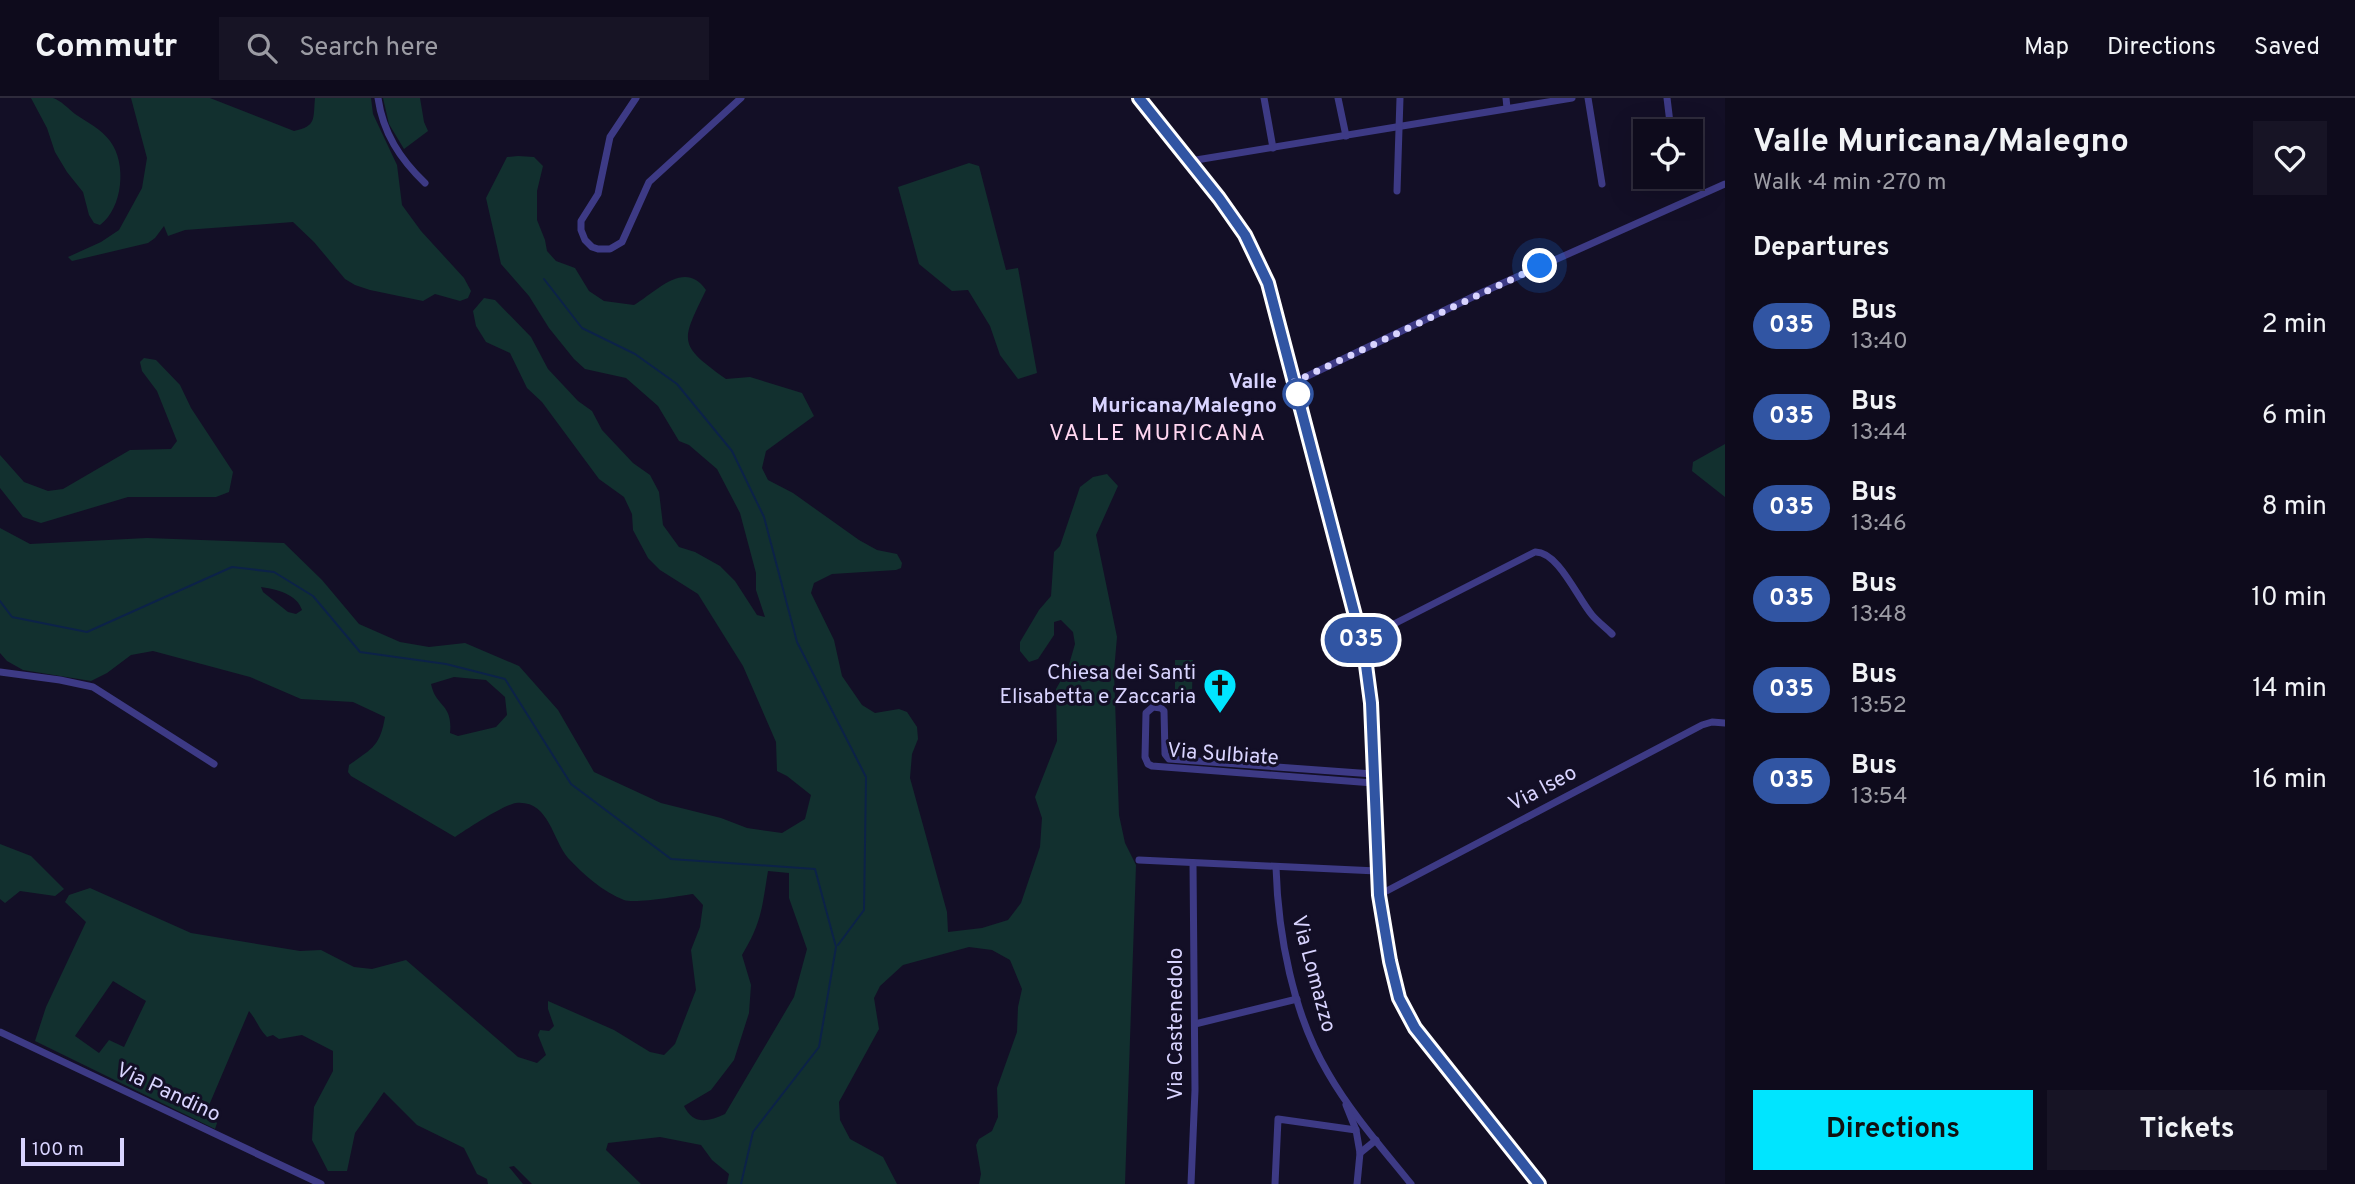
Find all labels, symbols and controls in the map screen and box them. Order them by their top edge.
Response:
search box [219,17,709,80]
text: Commutr [35,27,177,69]
icon: search [243,29,281,67]
text: Search here [299,32,438,65]
text: Map [2024,33,2069,63]
text: Directions [2107,33,2216,63]
text: Saved [2254,33,2320,63]
map controls [1633,119,1703,189]
button: locate [1633,119,1703,189]
button: heart [2253,121,2327,195]
text: Valle Muricana/Malegno [1753,122,2129,164]
text: Walk · 4 min · 270 m [1753,169,1946,198]
text: Departures [1753,232,1890,265]
your location [1522,248,1557,283]
text: Bus [1851,295,1897,328]
text: 2 min [2262,309,2327,342]
text: 035 [1769,311,1814,341]
text: 13:40 [1851,328,1908,357]
place label: Valle Muricana/Malegno [1091,369,1277,420]
marker: Valle Muricana/Malegno [1283,379,1313,409]
text: Bus [1851,386,1897,419]
text: 6 min [2262,400,2327,433]
text: 035 [1769,402,1814,432]
text: 13:44 [1851,419,1907,448]
district label: VALLE MURICANA [1049,420,1267,449]
text: Bus [1851,477,1897,510]
text: 8 min [2262,491,2327,524]
text: 035 [1769,493,1814,523]
text: 13:46 [1851,510,1907,539]
text: Bus [1851,568,1897,601]
text: 10 min [2251,582,2327,615]
text: 035 [1769,584,1814,614]
text: 13:48 [1851,601,1907,630]
line badge: 035 [1321,617,1401,663]
text: 035 [1339,625,1383,655]
text: Bus [1851,659,1897,692]
place label: Chiesa dei Santi Elisabetta e Zaccaria [999,660,1196,711]
church icon: Chiesa dei Santi Elisabetta e Zaccaria [1201,666,1239,715]
text: 14 min [2252,673,2327,706]
text: 035 [1769,675,1814,705]
text: 13:52 [1851,692,1907,721]
street label: Via Sulbiate [1166,738,1280,772]
text: Bus [1851,750,1897,783]
street label: Via Iseo [1504,760,1582,818]
text: 16 min [2252,764,2327,797]
text: 035 [1769,766,1814,796]
text: 13:54 [1851,783,1908,812]
street label: Via Lomazzo [1284,913,1342,1035]
street label: Via Castenedolo [1163,947,1190,1101]
street label: Via Pandino [111,1057,225,1129]
button: Directions [1753,1090,2033,1170]
button: Tickets [2047,1090,2327,1170]
scale bar [21,1135,124,1167]
text: 100 m [32,1138,84,1162]

